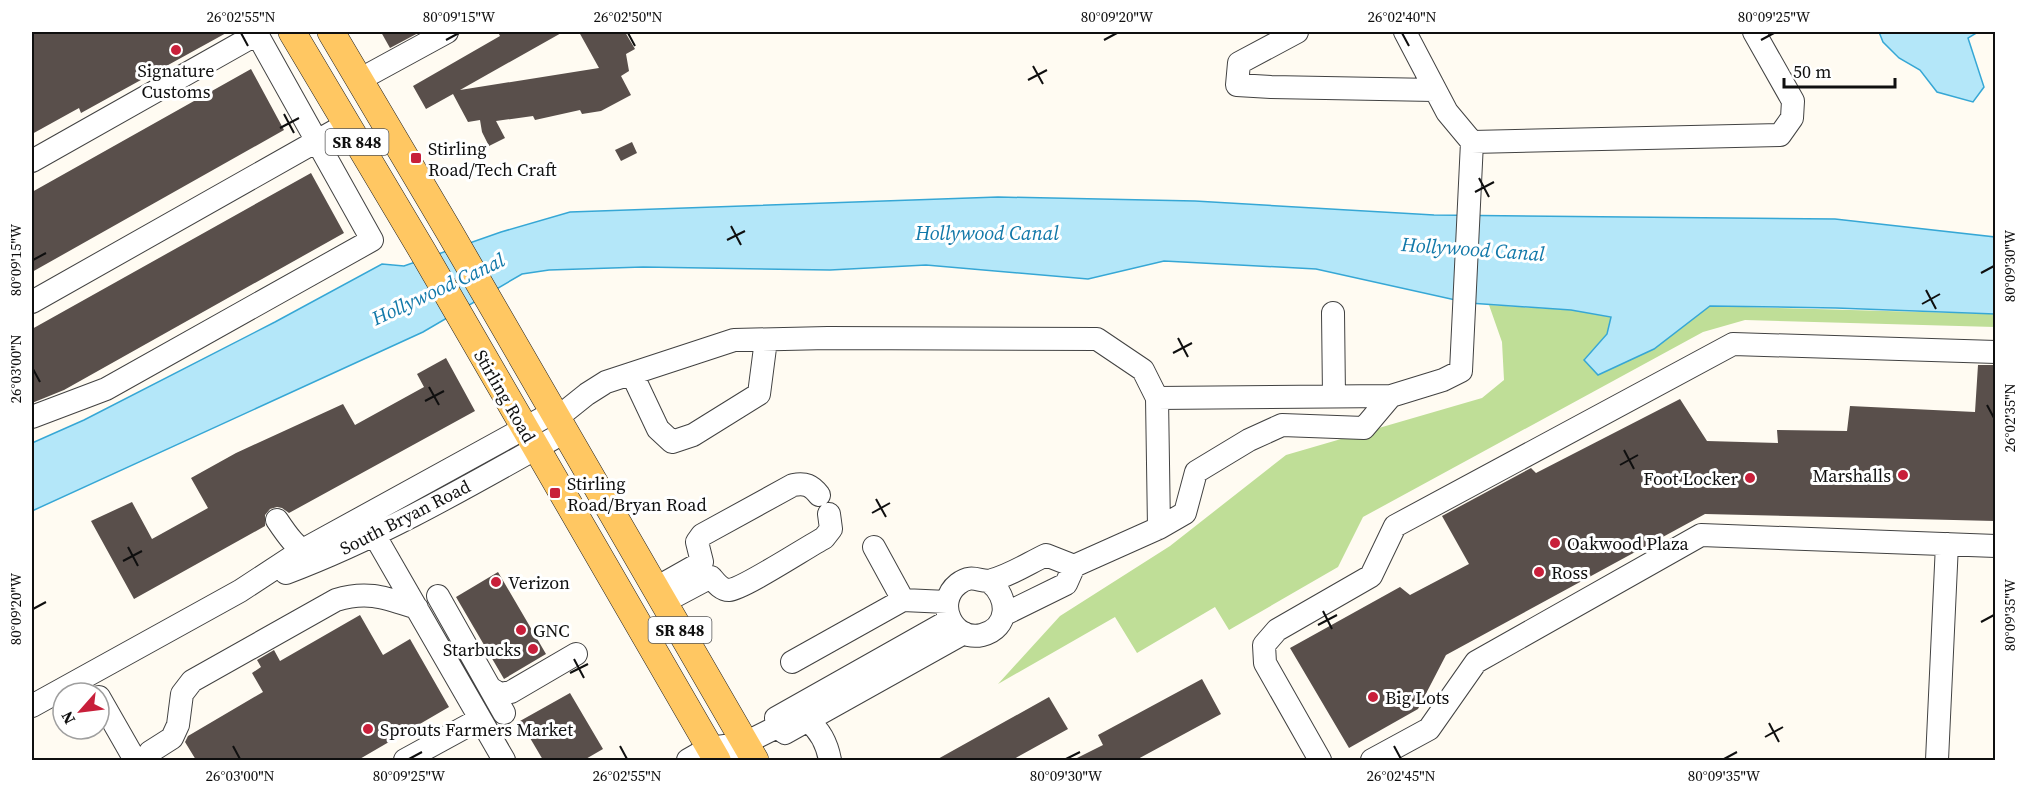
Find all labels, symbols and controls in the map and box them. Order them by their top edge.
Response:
text: 26°02'55"N [206,6,276,27]
text: 80°09'15"W [423,6,496,27]
text: 26°02'50"N [593,6,663,27]
text: 80°09'20"W [1081,6,1154,27]
text: 26°02'40"N [1367,6,1437,27]
text: 80°09'25"W [1738,6,1811,27]
marker: Signature Customs [169,43,183,57]
scale bar [1784,51,1895,89]
place label: Signature Customs [138,58,214,104]
text: 50 m [1793,59,1831,84]
road number: SR 848 [326,129,388,155]
place label: Stirling Road/Tech Craft [428,136,557,182]
marker: Stirling Road/Tech Craft [409,151,423,165]
water label: Hollywood Canal [914,219,1059,247]
text: 80°09'15"W [5,223,26,296]
text: 80°09'30"W [1999,229,2020,302]
water label: Hollywood Canal [1399,230,1546,268]
water label: Hollywood Canal [366,246,509,332]
text: 26°03'00"N [5,334,26,404]
street label: Stirling Road [468,345,542,447]
text: 26°02'35"N [1999,383,2020,453]
place label: Marshalls [1812,463,1891,488]
place label: Foot Locker [1643,466,1738,491]
marker: Marshalls [1896,468,1910,482]
place label: Stirling Road/Bryan Road [567,471,707,517]
marker: Foot Locker [1743,471,1757,485]
street label: South Bryan Road [335,473,475,561]
marker: Stirling Road/Bryan Road [548,486,562,500]
place label: Oakwood Plaza [1567,531,1689,556]
marker: Oakwood Plaza [1548,536,1562,550]
place label: Ross [1551,560,1588,585]
marker: Ross [1532,565,1546,579]
place label: Verizon [508,570,570,595]
text: 80°09'20"W [5,572,26,645]
marker: Verizon [489,575,503,589]
text: 80°09'35"W [1999,578,2020,651]
road number: SR 848 [648,617,712,643]
place label: GNC [533,618,570,643]
marker: GNC [514,623,528,637]
place label: Starbucks [443,637,521,662]
marker: Starbucks [526,642,540,656]
north arrow [51,681,111,741]
place label: Big Lots [1385,685,1449,710]
marker: Big Lots [1366,690,1380,704]
text: N [55,707,80,728]
place label: Sprouts Farmers Market [380,717,573,742]
marker: Sprouts Farmers Market [361,722,375,736]
text: 26°03'00"N [205,765,275,786]
text: 80°09'25"W [373,765,446,786]
text: 26°02'55"N [592,765,662,786]
text: 80°09'30"W [1030,765,1103,786]
text: 26°02'45"N [1366,765,1436,786]
text: 80°09'35"W [1688,765,1761,786]

